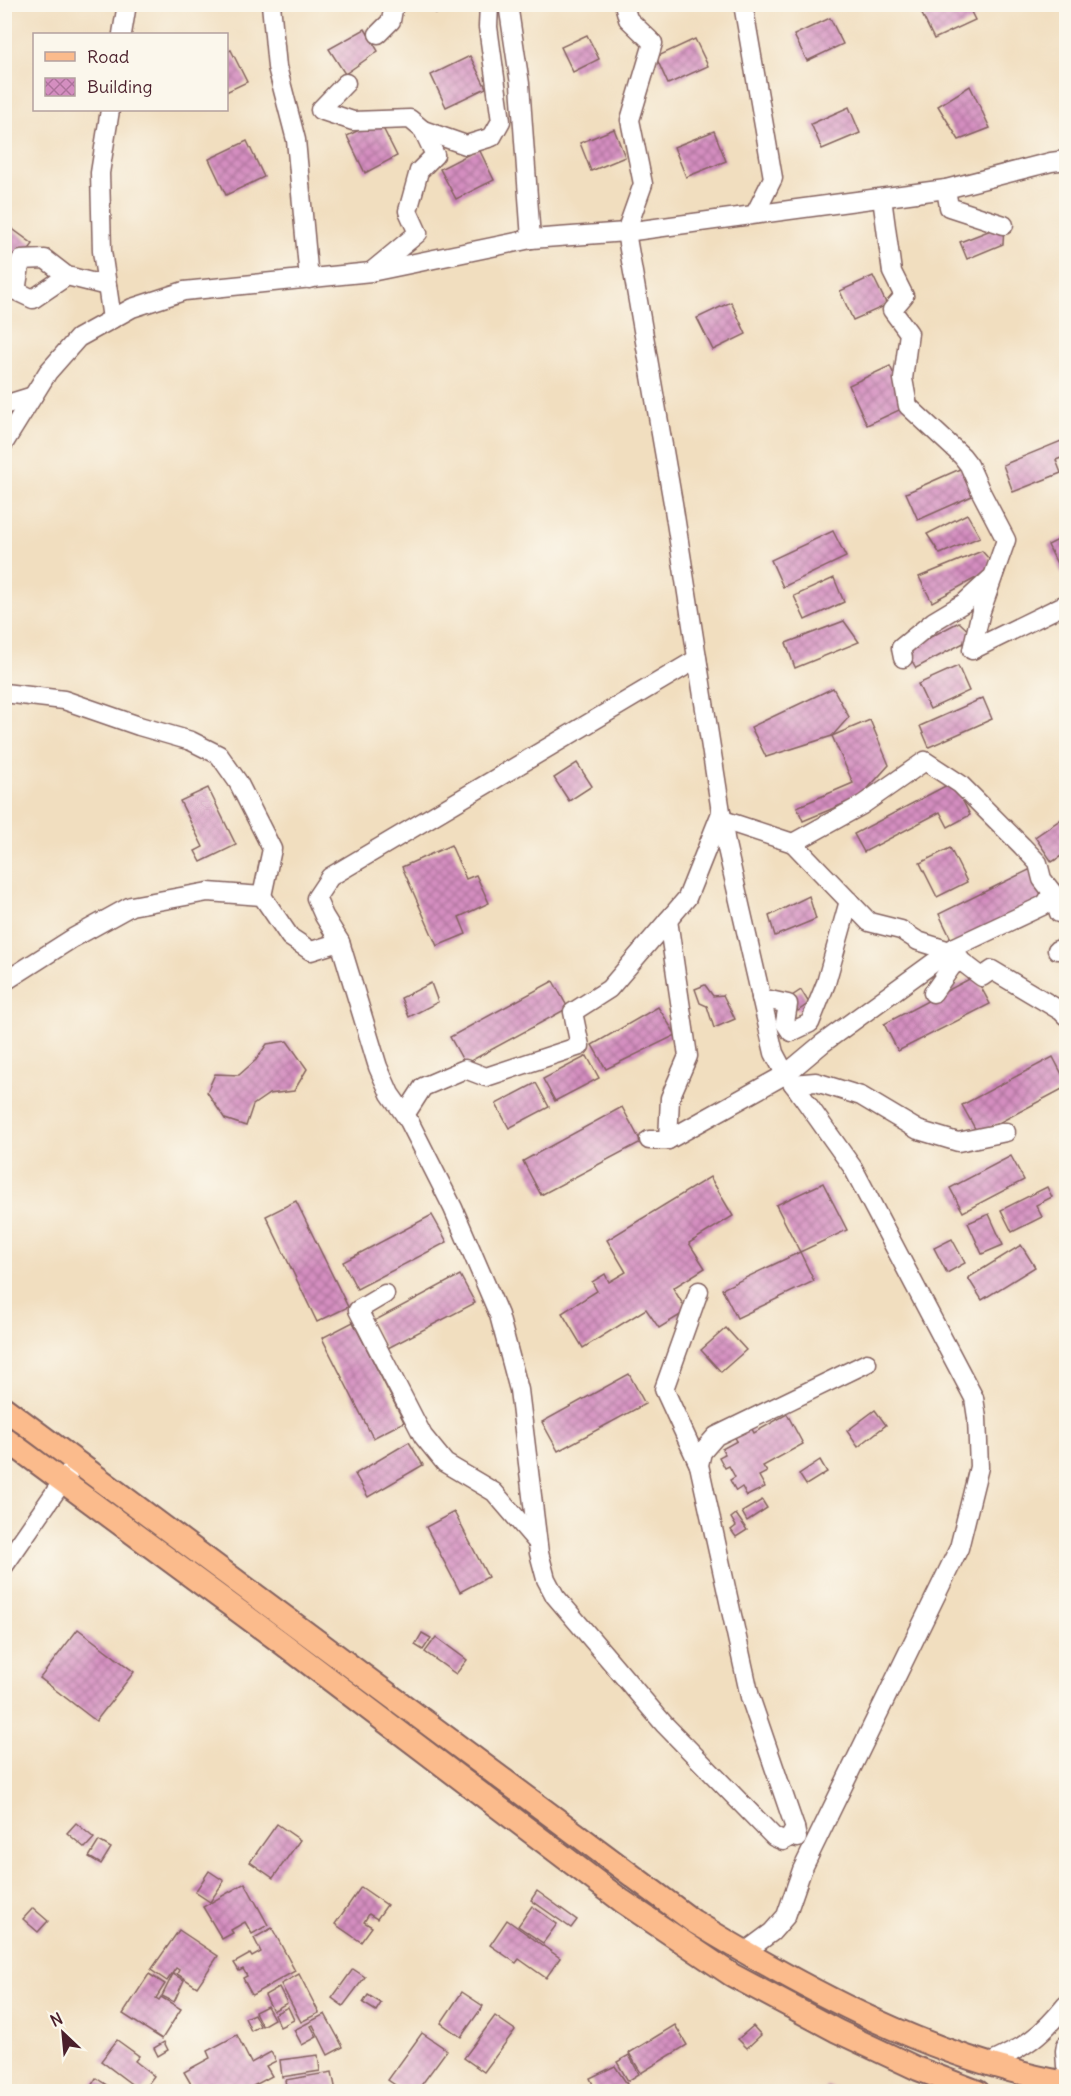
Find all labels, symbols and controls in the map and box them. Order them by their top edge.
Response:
legend [33,33,228,111]
text: Road [87,45,130,68]
text: Building [87,75,152,98]
north arrow [33,2003,93,2063]
text: N [47,2008,66,2031]

